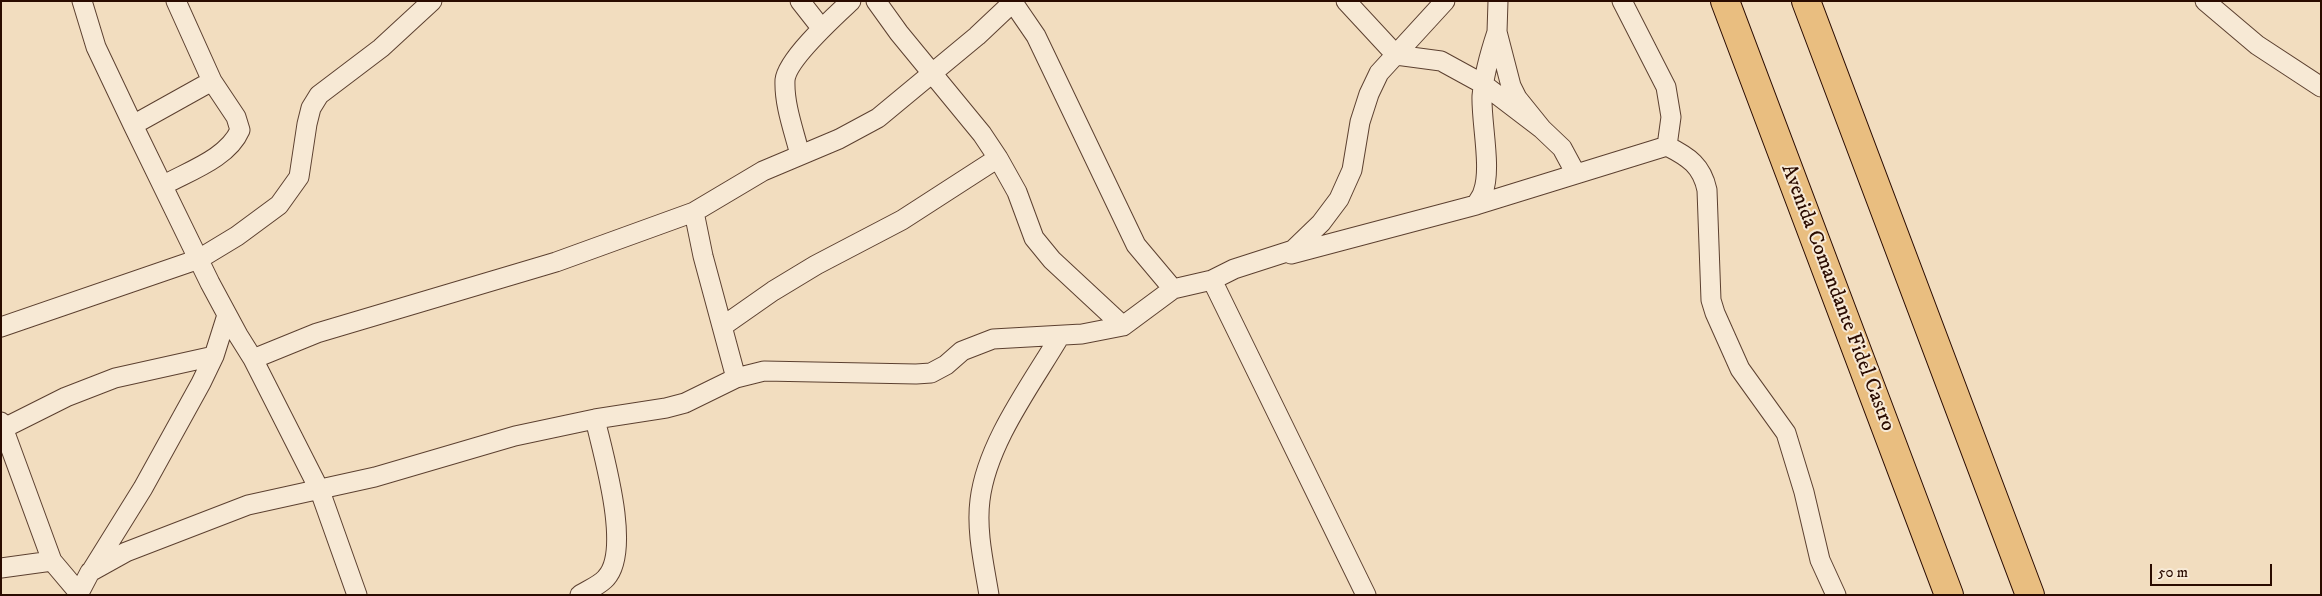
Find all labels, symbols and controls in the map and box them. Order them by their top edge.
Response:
street label: Avenida Comandante Fidel Castro [1774,161,1900,435]
scale bar [2152,554,2274,586]
text: 50 m [2158,563,2188,582]

